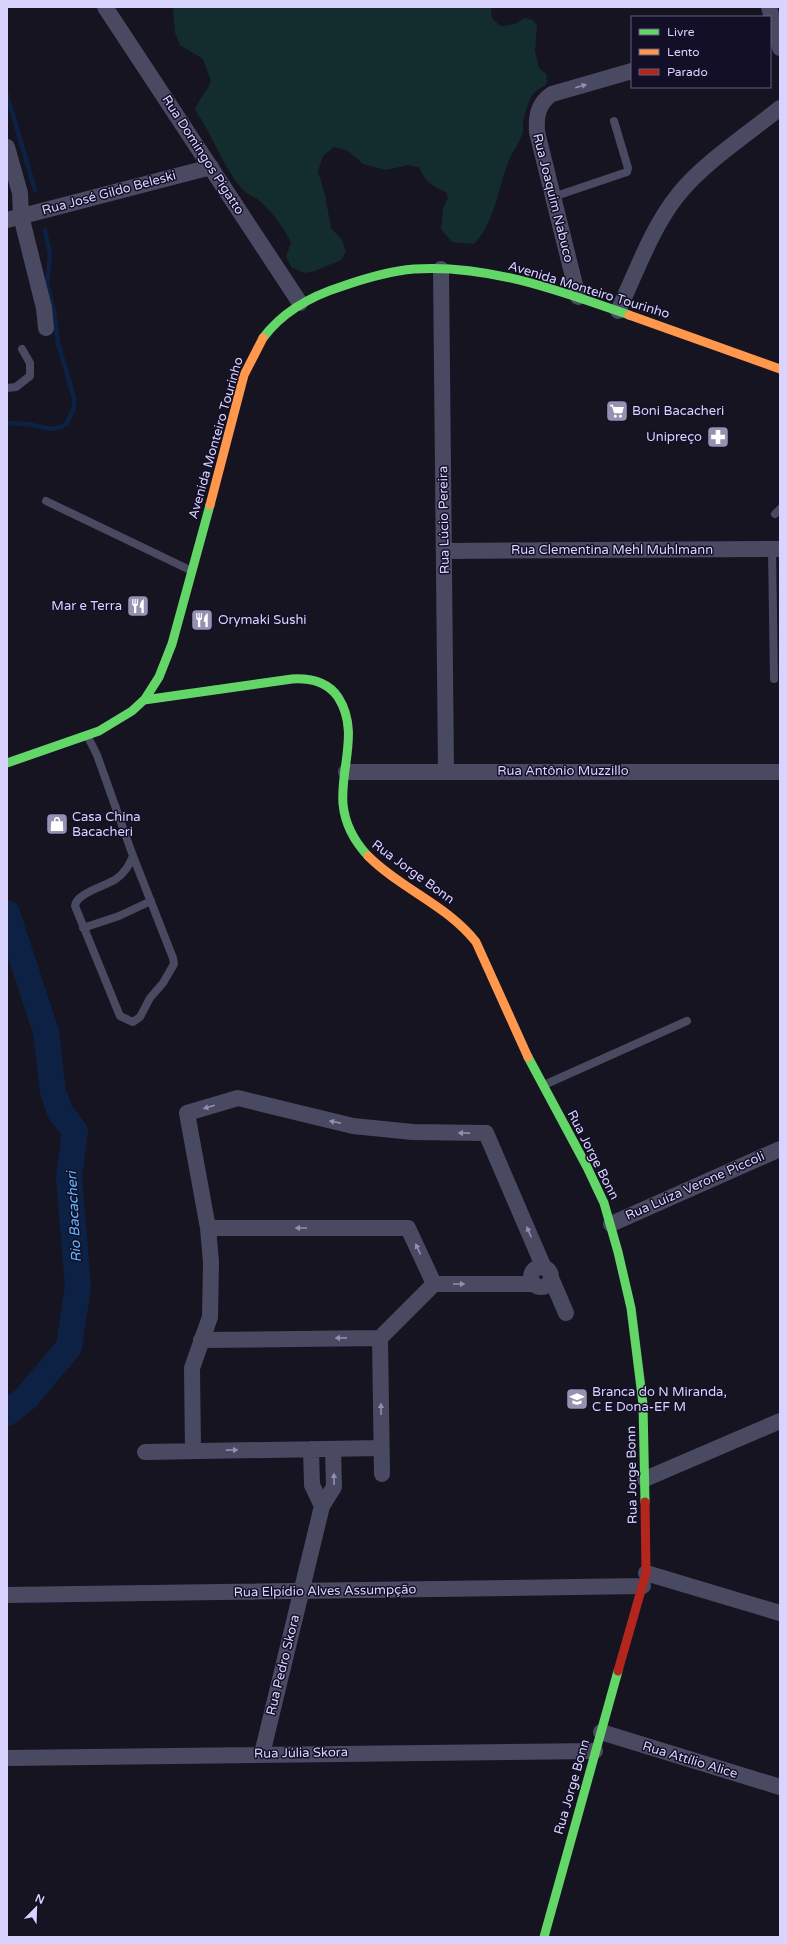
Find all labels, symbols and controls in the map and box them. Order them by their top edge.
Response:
legend [631,16,771,88]
text: Livre [667,25,695,39]
text: Lento [667,45,700,59]
text: Parado [667,65,708,79]
one-way arrow [575,83,587,89]
street label: Rua Domingos Pigatto [158,92,248,218]
street label: Rua Joaquim Nabuco [529,132,577,264]
street label: Rua José Gildo Beleski [40,167,178,219]
street label: Avenida Monteiro Tourinho [506,258,672,322]
street label: Avenida Monteiro Tourinho [185,355,247,521]
supermarket icon: Boni Bacacheri [604,398,630,424]
place label: Boni Bacacheri [632,403,724,419]
pharmacy icon: Unipreço [705,424,731,450]
place label: Unipreço [646,429,702,445]
street label: Rua Lúcio Pereira [435,466,453,574]
street label: Rua Clementina Mehl Muhlmann [511,542,713,558]
restaurant icon: Mar e Terra [125,593,151,619]
place label: Mar e Terra [51,598,122,614]
restaurant icon: Orymaki Sushi [189,607,215,633]
place label: Orymaki Sushi [218,612,307,628]
street label: Rua Antônio Muzzillo [497,763,629,779]
place label: Casa China Bacacheri [72,809,141,840]
shop icon: Casa China Bacacheri [44,811,70,837]
street label: Rua Jorge Bonn [369,837,457,907]
one-way arrow [202,1104,214,1110]
street label: Rua Jorge Bonn [564,1108,622,1202]
one-way arrow [328,1119,341,1125]
one-way arrow [457,1130,470,1136]
street label: Rua Luíza Verone Piccoli [623,1148,767,1224]
water label: Rio Bacacheri [63,1169,85,1263]
one-way arrow [294,1225,307,1231]
one-way arrow [525,1226,531,1238]
one-way arrow [415,1243,421,1254]
one-way arrow [453,1281,466,1287]
one-way arrow [334,1335,347,1341]
place label: Branca do N Miranda, C E Dona-EF M [592,1384,727,1415]
school or university icon: Branca do N Miranda, C E Dona-EF M [564,1386,590,1412]
one-way arrow [378,1402,384,1415]
street label: Rua Jorge Bonn [623,1426,641,1524]
one-way arrow [226,1447,239,1453]
one-way arrow [330,1473,337,1485]
street label: Rua Elpídio Alves Assumpção [234,1581,416,1601]
street label: Rua Pedro Skora [263,1613,303,1717]
street label: Rua Jorge Bonn [551,1738,593,1836]
street label: Rua Attílio Alice [641,1738,739,1782]
street label: Rua Júlia Skora [254,1744,348,1762]
north arrow [16,1888,56,1928]
text: N [33,1892,46,1907]

